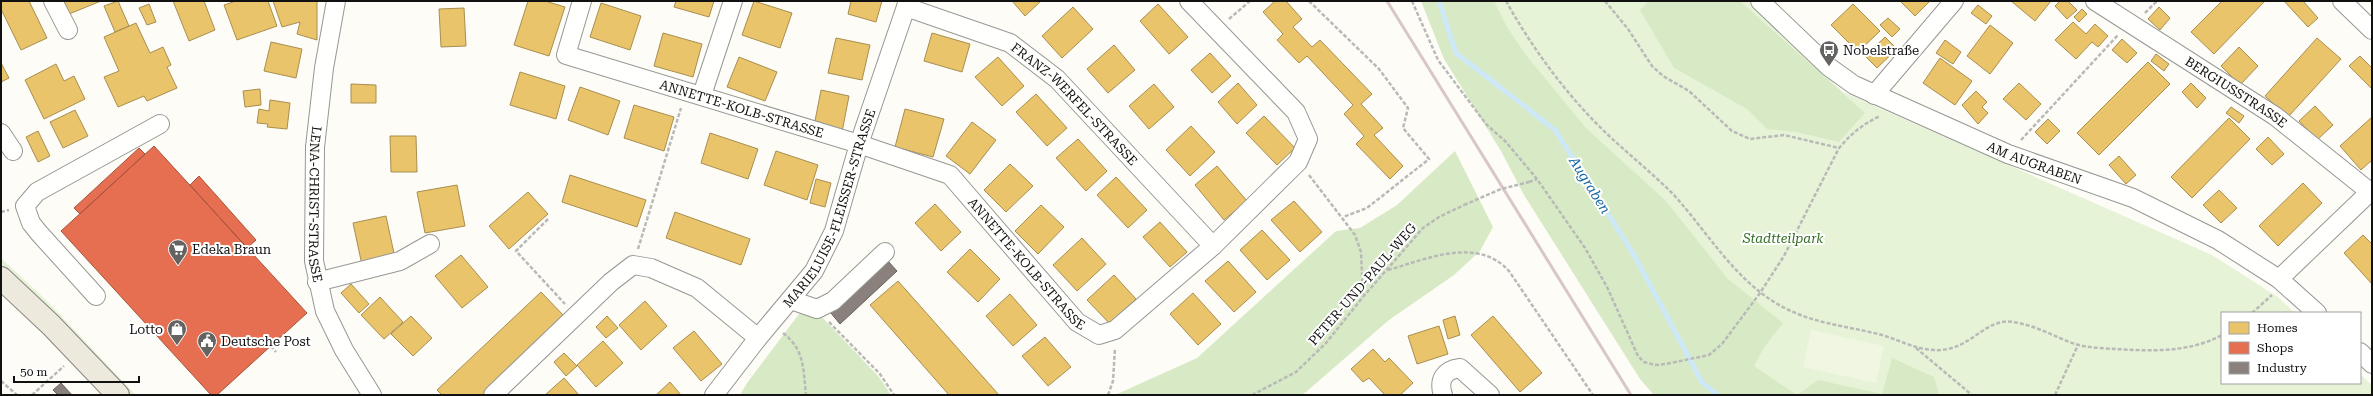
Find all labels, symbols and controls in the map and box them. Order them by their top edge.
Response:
bus stop icon: Nobelstraße [1818,39,1840,67]
street label: FRANZ-WERFEL-STRASSE [1008,40,1140,168]
place label: Nobelstraße [1843,43,1919,58]
street label: BERGIUSSTRASSE [2182,54,2290,131]
street label: ANNETTE-KOLB-STRASSE [658,77,825,141]
street label: MARIELUISE-FLEISSER-STRASSE [780,107,878,310]
street label: LENA-CHRIST-STRASSE [306,125,325,284]
street label: AM AUGRABEN [1985,139,2084,187]
water label: Augraben [1566,153,1614,217]
street label: ANNETTE-KOLB-STRASSE [965,195,1088,333]
street label: PETER-UND-PAUL-WEG [1305,220,1419,348]
park label: Stadtteilpark [1742,231,1824,246]
supermarket icon: Edeka Braun [167,238,189,266]
place label: Edeka Braun [192,242,272,257]
legend [2221,312,2361,384]
shop icon: Lotto [166,318,188,346]
text: Homes [2257,321,2298,335]
place label: Lotto [129,322,163,337]
public building icon: Deutsche Post [196,330,218,358]
place label: Deutsche Post [221,334,311,349]
text: Shops [2257,341,2293,355]
scale bar [14,358,139,384]
text: Industry [2257,361,2308,375]
text: 50 m [20,365,47,379]

